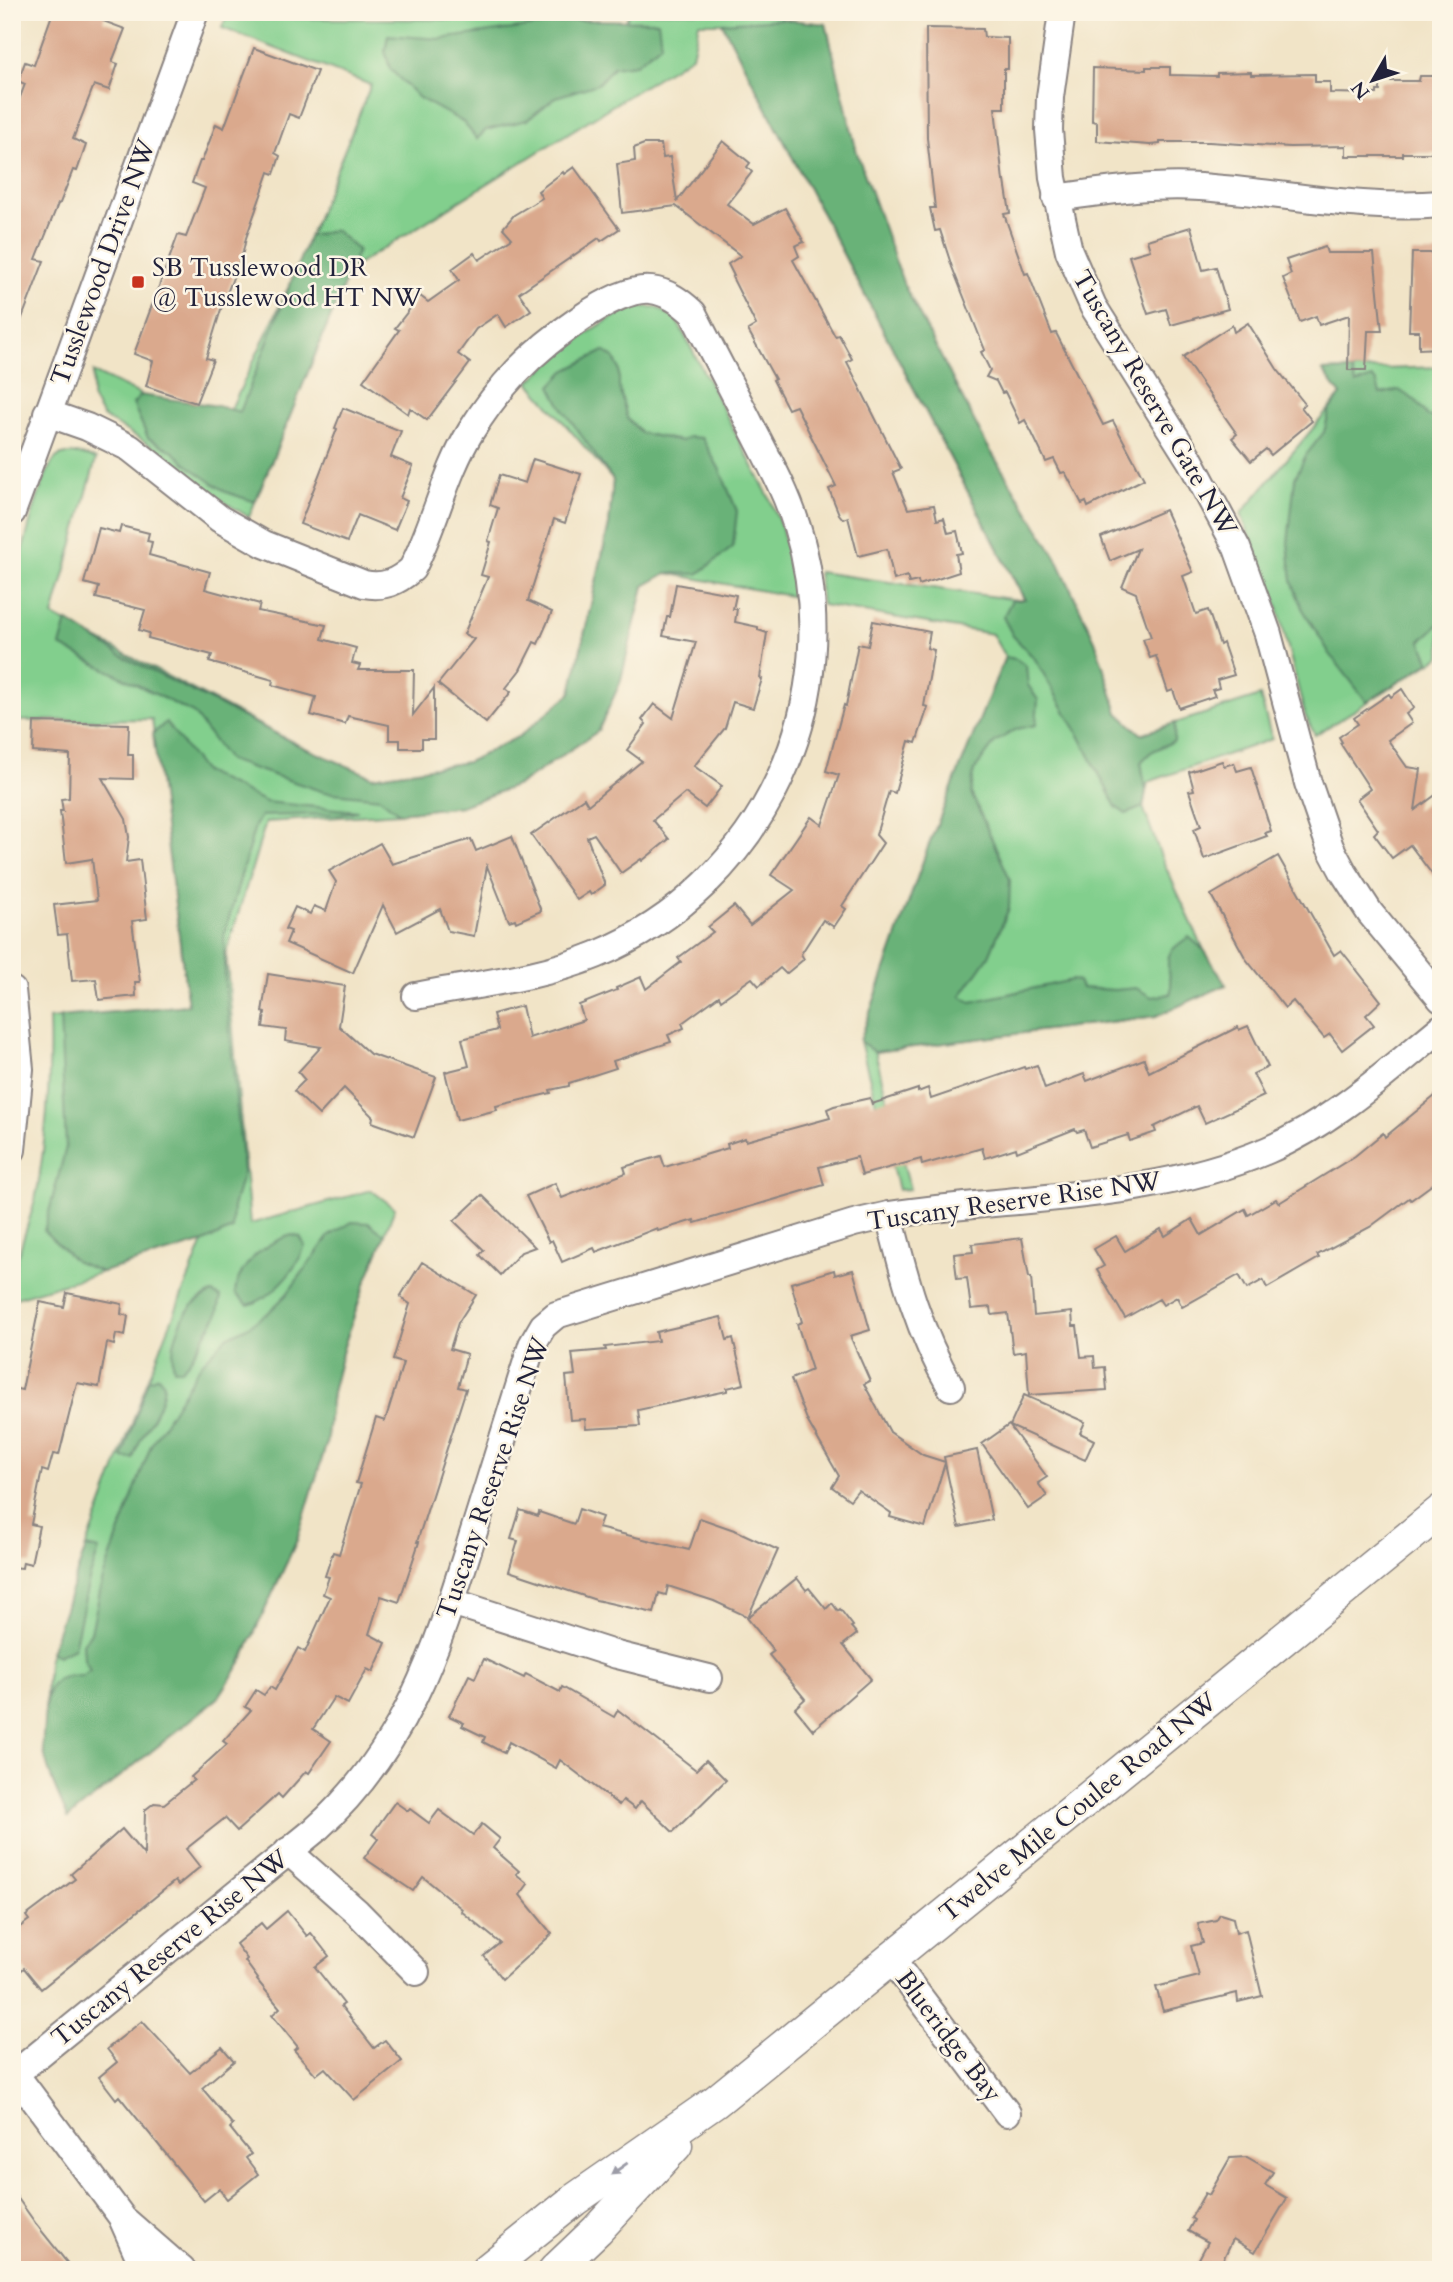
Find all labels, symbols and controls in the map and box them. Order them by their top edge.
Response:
north arrow [1338,46,1408,116]
text: N [1345,75,1376,105]
street label: Tusslewood Drive NW [42,134,164,390]
place label: SB Tusslewood DR @ Tusslewood HT NW [152,250,422,315]
street label: Tuscany Reserve Gate NW [1064,263,1246,543]
marker: SB Tusslewood DR @ Tusslewood HT NW [130,274,146,290]
street label: Tuscany Reserve Rise NW [865,1163,1163,1239]
street label: Tuscany Reserve Rise NW [428,1332,558,1624]
street label: Twelve Mile Coulee Road NW [932,1684,1224,1930]
street label: Tuscany Reserve Rise NW [44,1841,296,2055]
street label: Blueridge Bay [888,1963,1010,2109]
one-way arrow [610,2162,628,2176]

